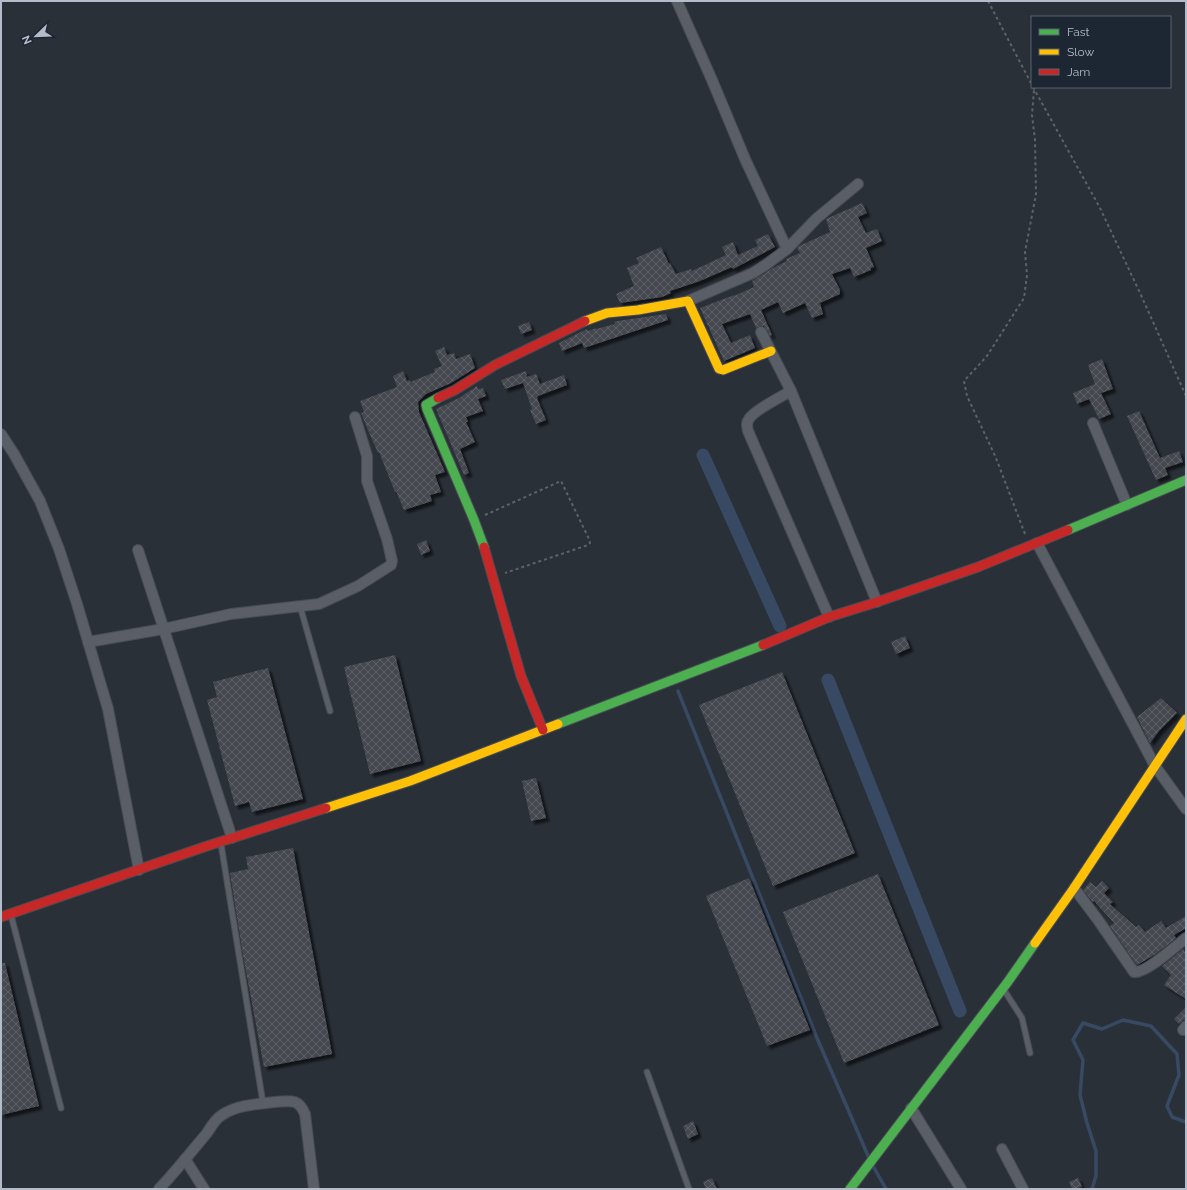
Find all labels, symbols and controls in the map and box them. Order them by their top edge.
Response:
north arrow [16,16,56,56]
legend [1031,16,1171,88]
text: Fast [1067,25,1090,39]
text: N [20,33,35,46]
text: Slow [1067,45,1094,59]
text: Jam [1067,65,1090,79]

